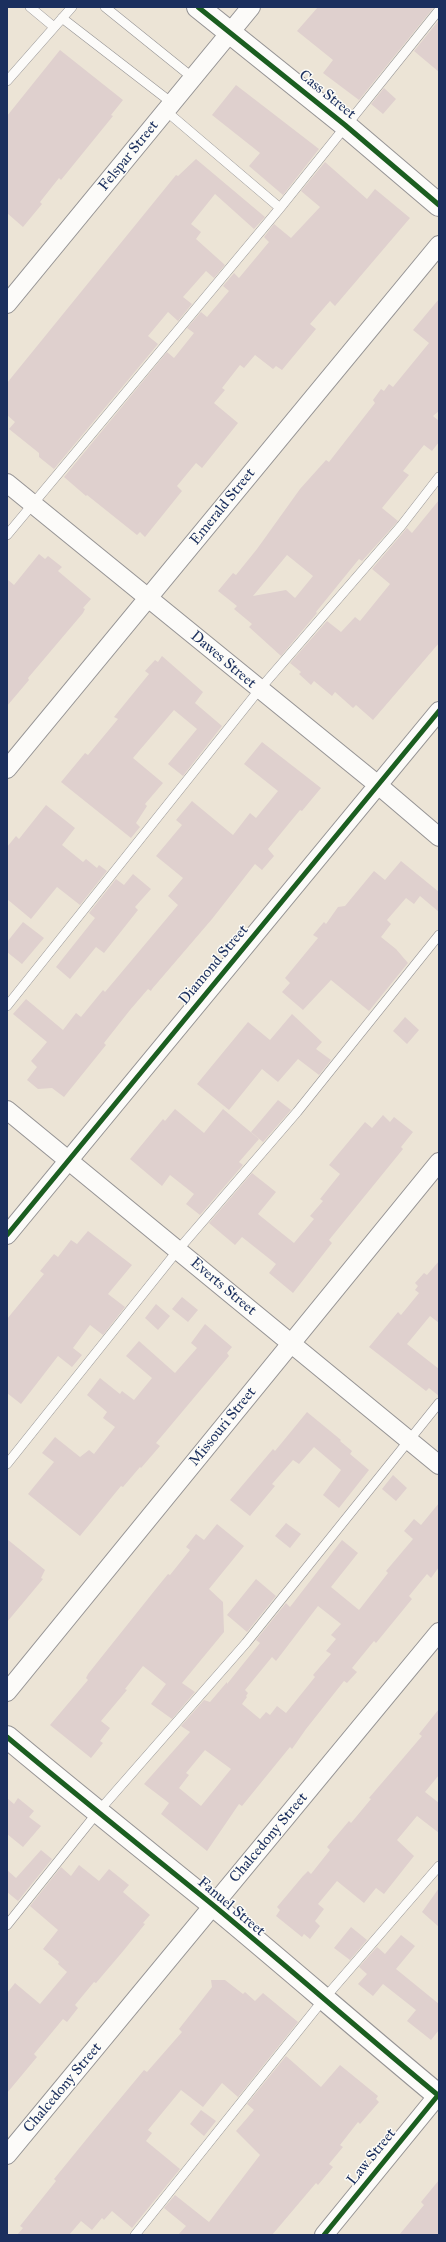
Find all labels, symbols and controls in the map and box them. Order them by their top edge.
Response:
street label: Cass Street [295,67,359,123]
street label: Felspar Street [95,117,163,195]
street label: Emerald Street [187,465,259,549]
street label: Dawes Street [187,627,259,693]
street label: Diamond Street [175,921,253,1009]
street label: Everts Street [186,1254,260,1320]
street label: Missouri Street [186,1384,260,1470]
street label: Chalcedony Street [226,1789,312,1887]
street label: Fanuel Street [194,1874,268,1940]
street label: Chalcedony Street [20,2039,106,2137]
street label: Law Street [344,2125,400,2189]

